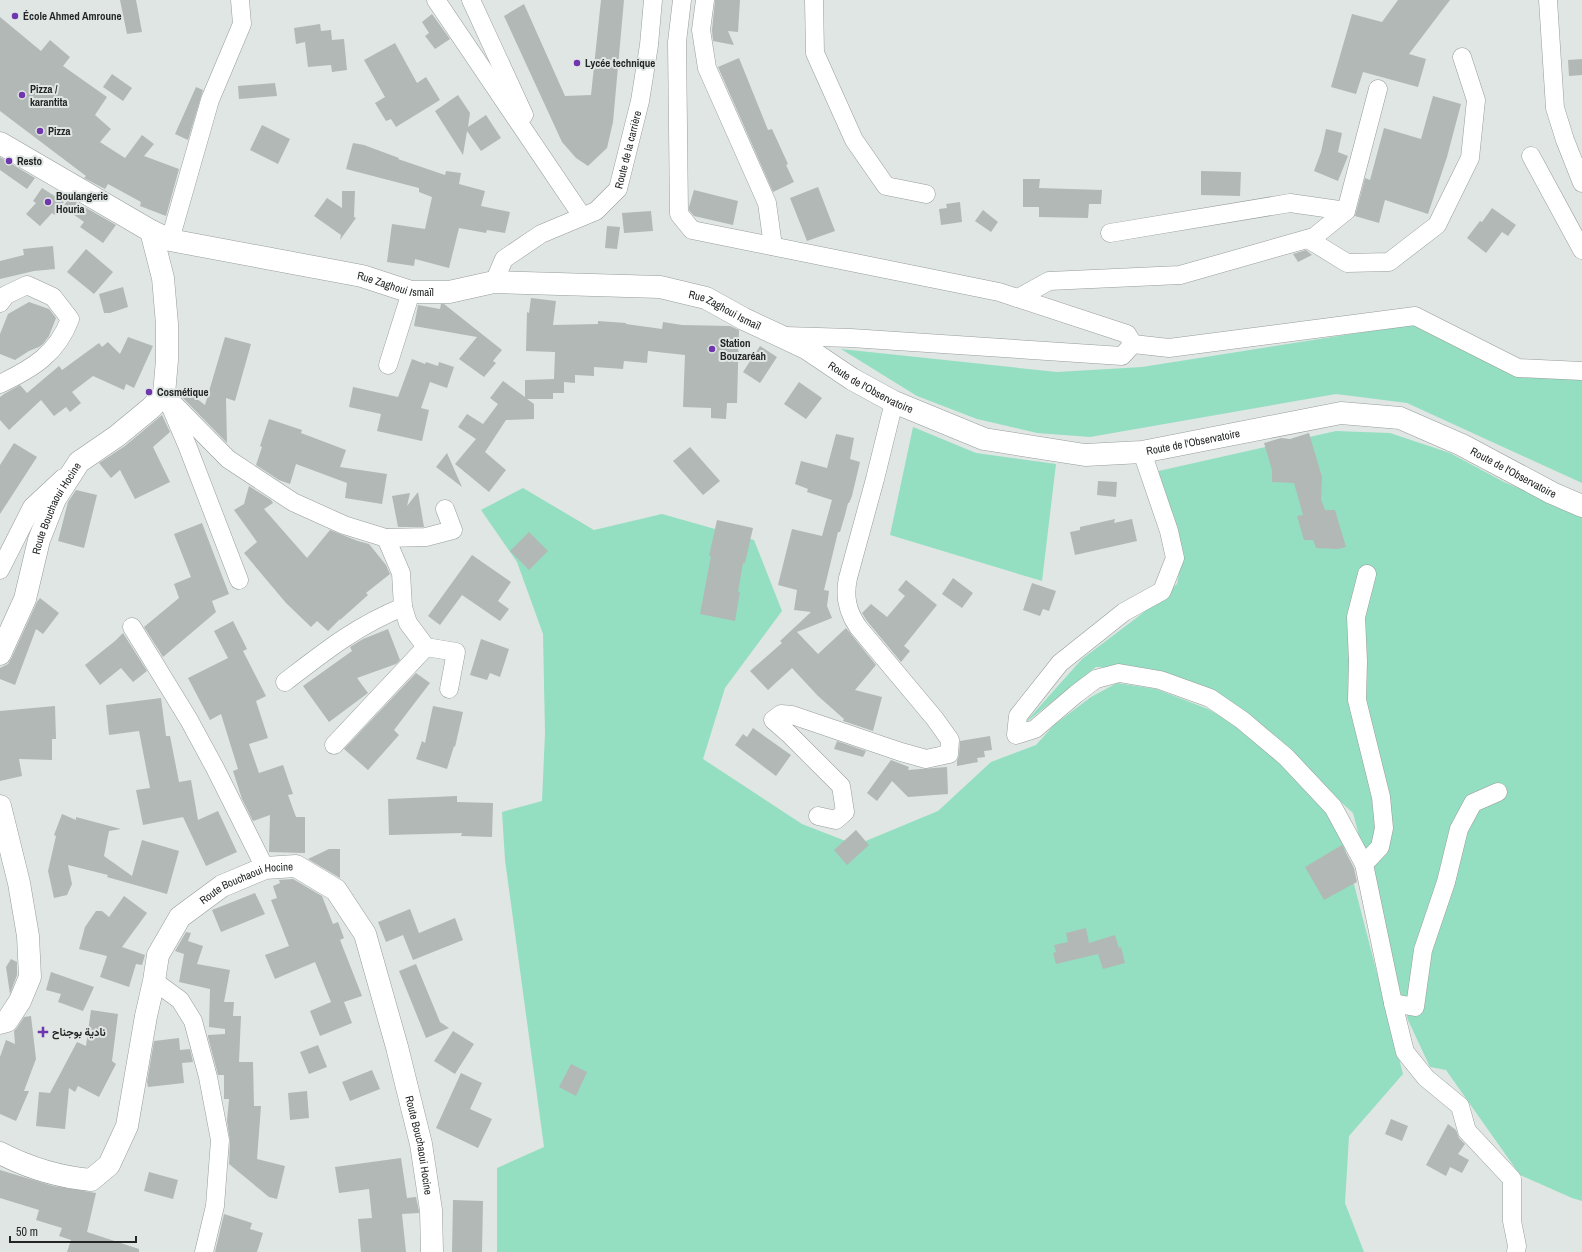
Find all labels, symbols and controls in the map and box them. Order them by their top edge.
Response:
place label: École Ahmed Amroune [23,9,122,23]
marker: École Ahmed Amroune [10,11,20,21]
place label: Lycée technique [585,56,655,70]
marker: Lycée technique [572,58,582,68]
place label: Pizza / karantita [30,82,68,109]
marker: Pizza / karantita [17,90,27,100]
street label: Route de la carrière [611,109,644,190]
place label: Pizza [48,124,71,138]
marker: Pizza [35,126,45,136]
place label: Resto [17,154,43,168]
marker: Resto [4,156,14,166]
place label: Boulangerie Houria [56,189,108,216]
marker: Boulangerie Houria [43,197,53,207]
street label: Rue Zaghoui Ismaïl [356,268,434,299]
street label: Rue Zaghoui Ismaïl [687,287,763,333]
place label: Station Bouzaréah [720,336,766,363]
marker: Station Bouzaréah [707,344,717,354]
street label: Route de l'Observatoire [826,358,915,416]
place label: Cosmétique [157,385,209,399]
marker: Cosmétique [144,387,154,397]
street label: Route de l'Observatoire [1145,426,1241,458]
street label: Route de l'Observatoire [1468,444,1558,501]
street label: Route Bouchaoui Hocine [29,460,84,556]
street label: Route Bouchaoui Hocine [197,859,293,907]
place label: نادية بوجناح [52,1025,106,1040]
marker: نادية بوجناح [37,1026,49,1038]
street label: Route Bouchaoui Hocine [402,1094,436,1196]
scale bar [10,1218,136,1244]
text: 50 m [16,1224,38,1240]

